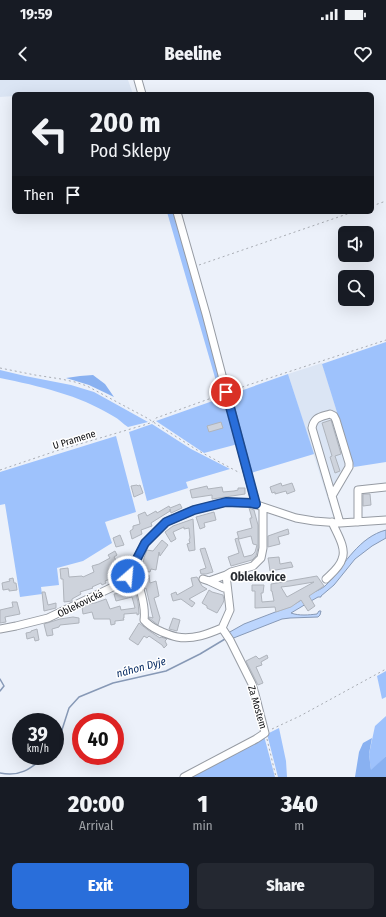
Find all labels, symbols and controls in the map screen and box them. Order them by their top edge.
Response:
text: 19:59 [20,5,53,23]
icon: back [12,43,34,65]
text: Beeline [165,43,221,65]
icon: heart [352,43,374,65]
text: 200 m [90,106,161,139]
icon: left [24,108,76,160]
text: Pod Sklepy [90,140,171,162]
icon: arrive [62,184,84,206]
text: Then [24,186,54,204]
map controls [338,226,374,306]
button: sound [338,226,374,262]
button: search [338,270,374,306]
pin [209,375,243,409]
icon: arrive [215,381,237,403]
street label: U Pramene [51,428,97,452]
position arrow [107,555,149,597]
district label: Oblekovice [230,570,286,584]
street label: Oblekovická [56,588,105,620]
water label: náhon Dyje [115,655,167,680]
street label: Za Mostem [245,684,269,730]
speed limit sign: 40 [72,713,124,765]
text: 39 [28,722,48,746]
text: km/h [27,743,49,755]
text: 20:00 [68,790,125,818]
text: 1 [197,790,208,818]
text: 340 [281,790,318,818]
text: Arrival [79,818,114,833]
text: min [193,818,213,833]
text: m [294,818,304,833]
button: Exit [12,863,189,909]
button: Share [197,863,374,909]

